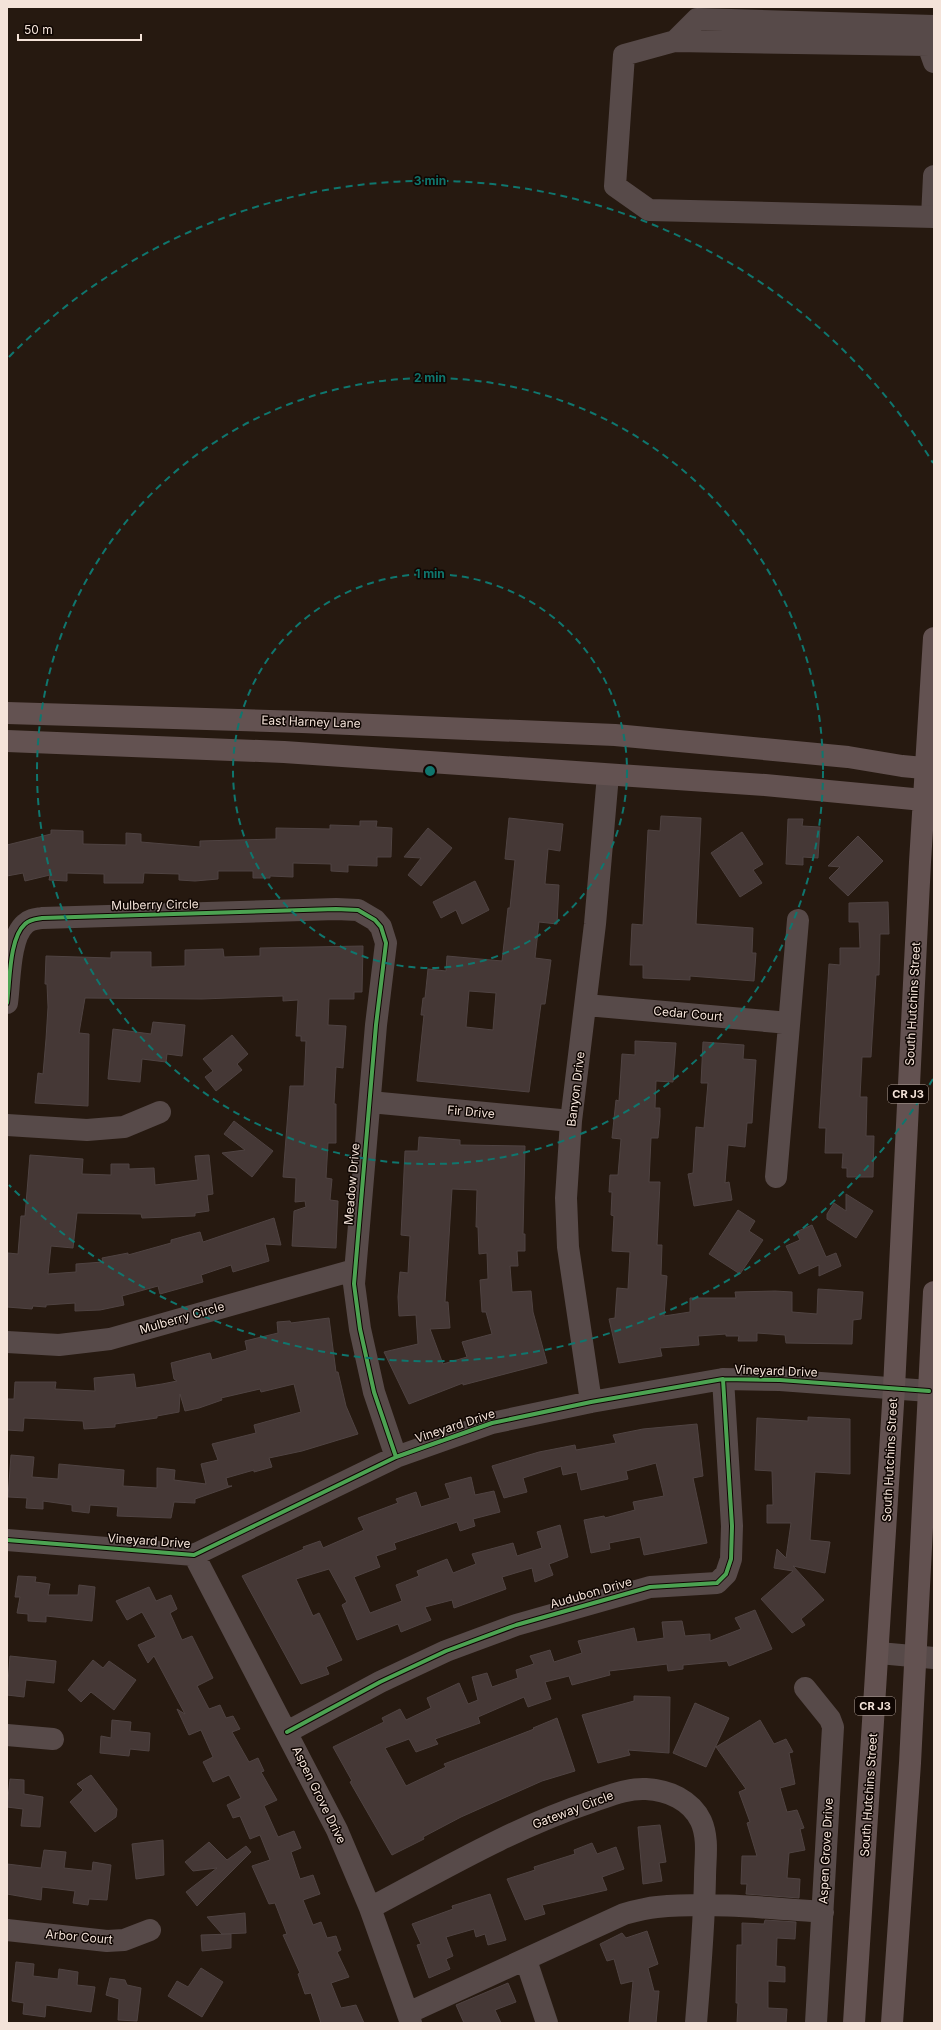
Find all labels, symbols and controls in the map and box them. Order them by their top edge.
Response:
scale bar [18,16,141,42]
text: 50 m [24,22,53,37]
text: 3 min [414,173,446,188]
text: 2 min [414,370,446,385]
text: 1 min [415,566,445,581]
street label: East Harney Lane [261,712,361,731]
centre of rings [423,764,437,778]
street label: Mulberry Circle [111,896,199,913]
street label: South Hutchins Street [902,942,923,1066]
street label: Cedar Court [653,1003,723,1024]
street label: Banyon Drive [563,1051,588,1127]
road number: CR J3 [888,1085,928,1103]
street label: Fir Drive [447,1102,495,1121]
street label: Meadow Drive [340,1142,363,1225]
street label: Mulberry Circle [138,1298,226,1337]
street label: Vineyard Drive [734,1362,818,1379]
street label: South Hutchins Street [879,1398,900,1522]
street label: Vineyard Drive [413,1406,497,1446]
street label: Vineyard Drive [107,1530,191,1551]
street label: Audubon Drive [548,1574,634,1611]
road number: CR J3 [855,1697,895,1715]
street label: South Hutchins Street [857,1733,880,1857]
street label: Aspen Grove Drive [289,1744,349,1846]
street label: Gateway Circle [530,1787,615,1832]
street label: Aspen Grove Drive [815,1797,836,1904]
street label: Arbor Court [45,1926,113,1947]

